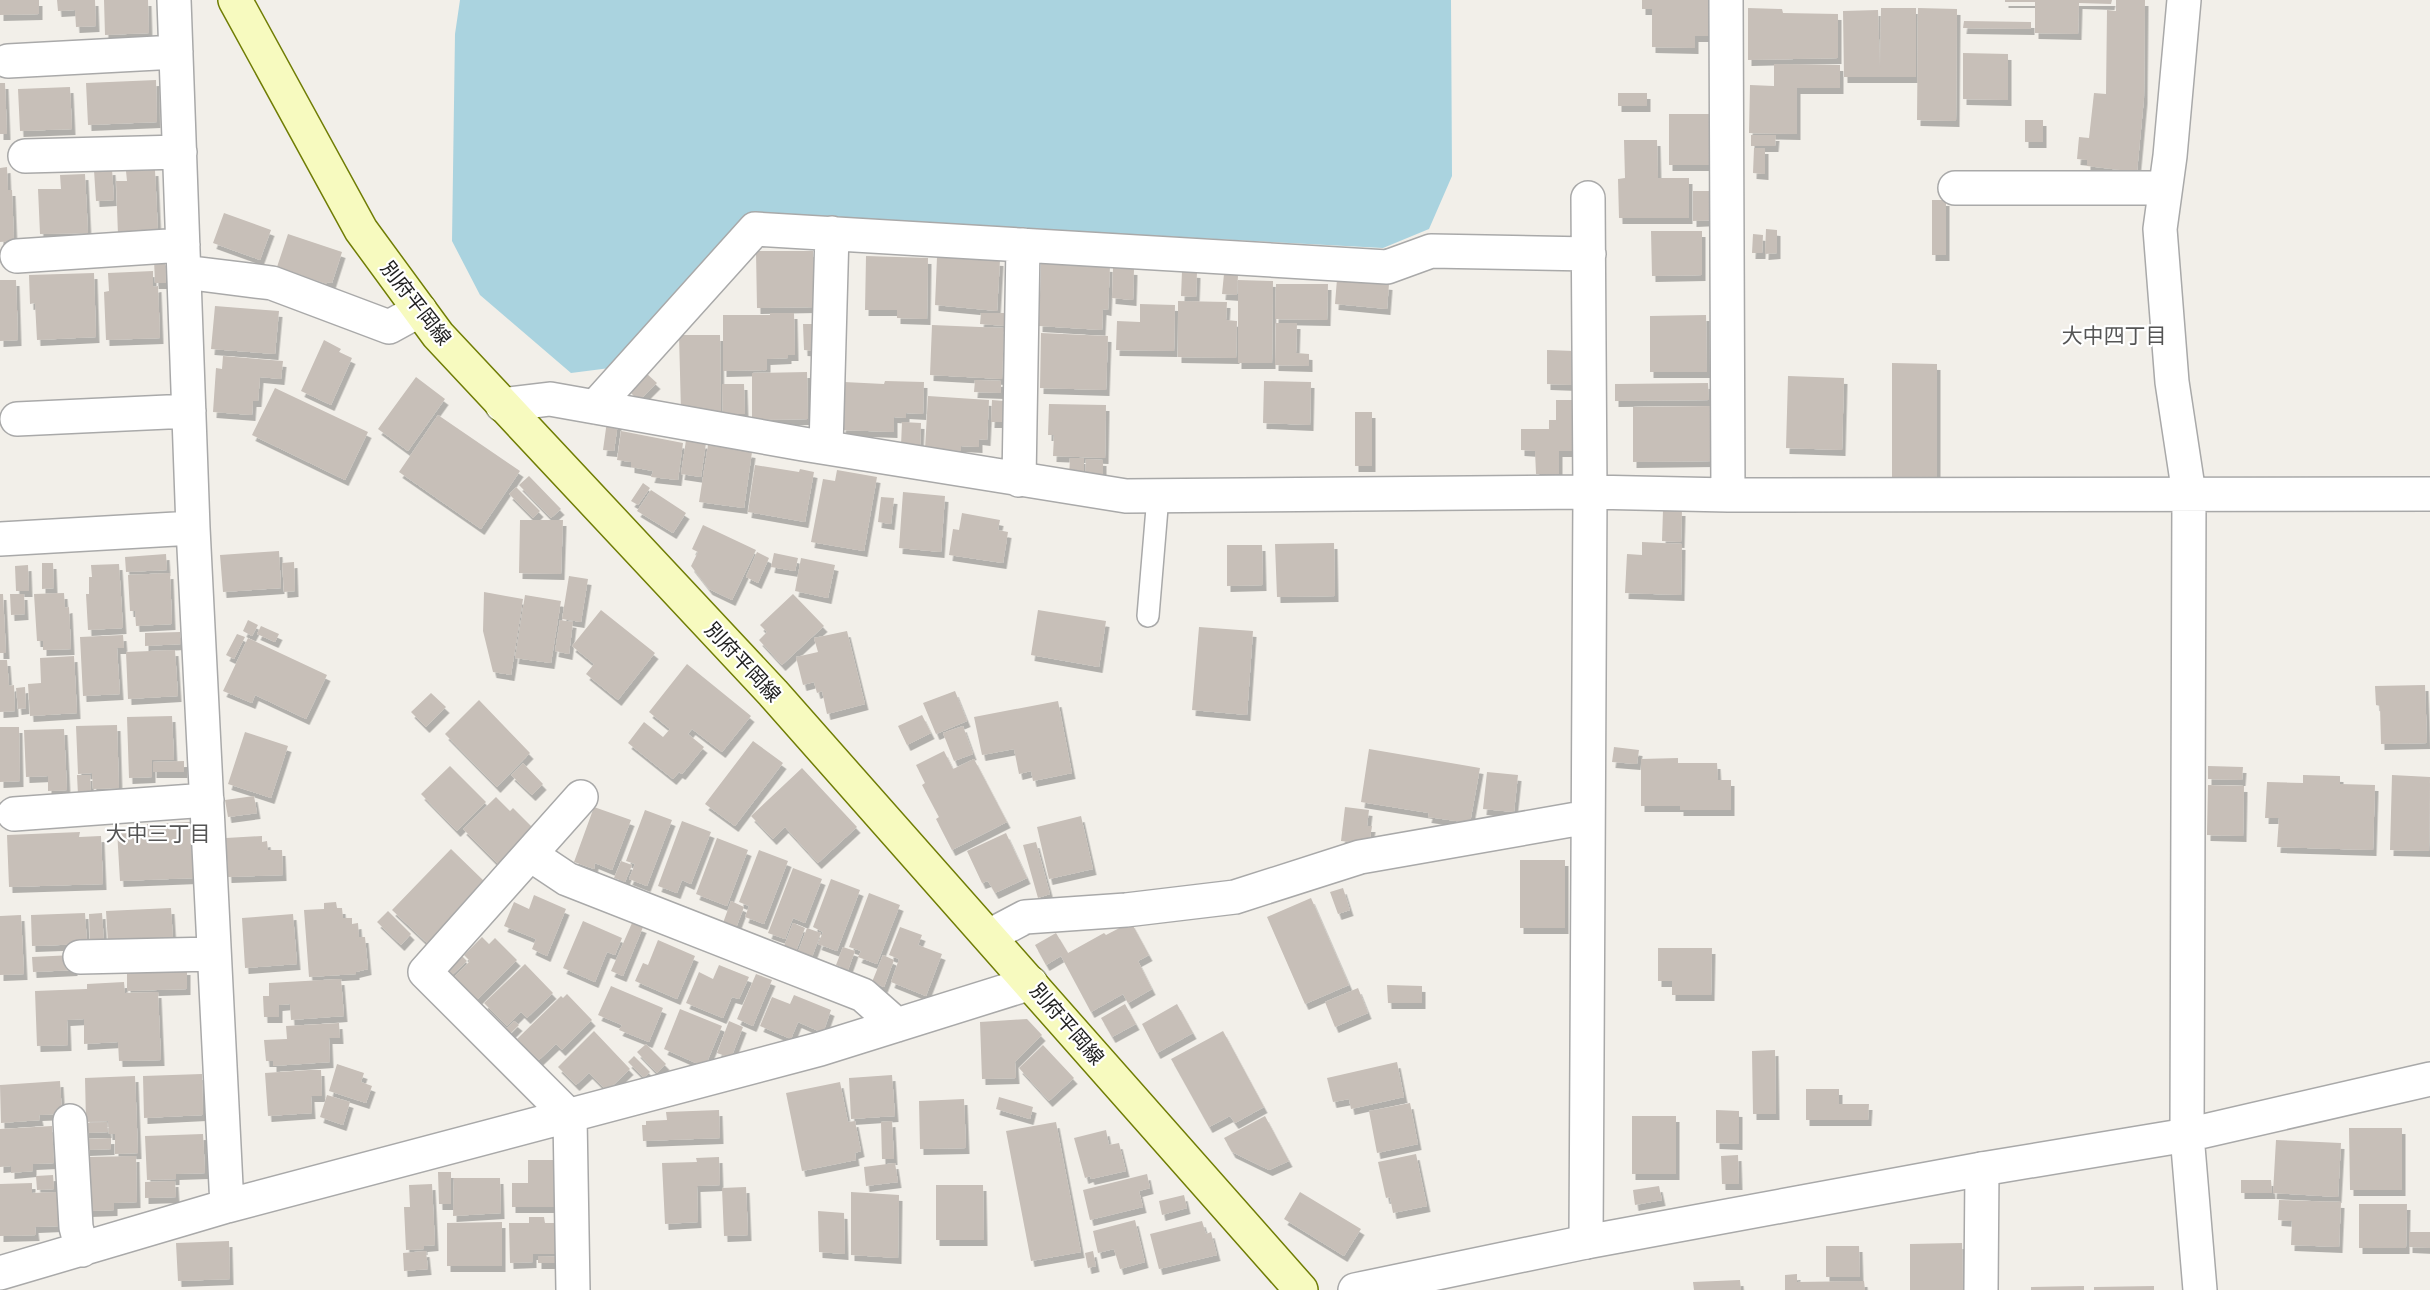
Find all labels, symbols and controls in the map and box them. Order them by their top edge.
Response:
street label: 別府平岡線 [376,257,455,350]
district label: 大中四丁目 [2062,324,2167,348]
street label: 別府平岡線 [700,618,785,707]
district label: 大中三丁目 [106,822,211,846]
street label: 別府平岡線 [1025,979,1108,1070]

